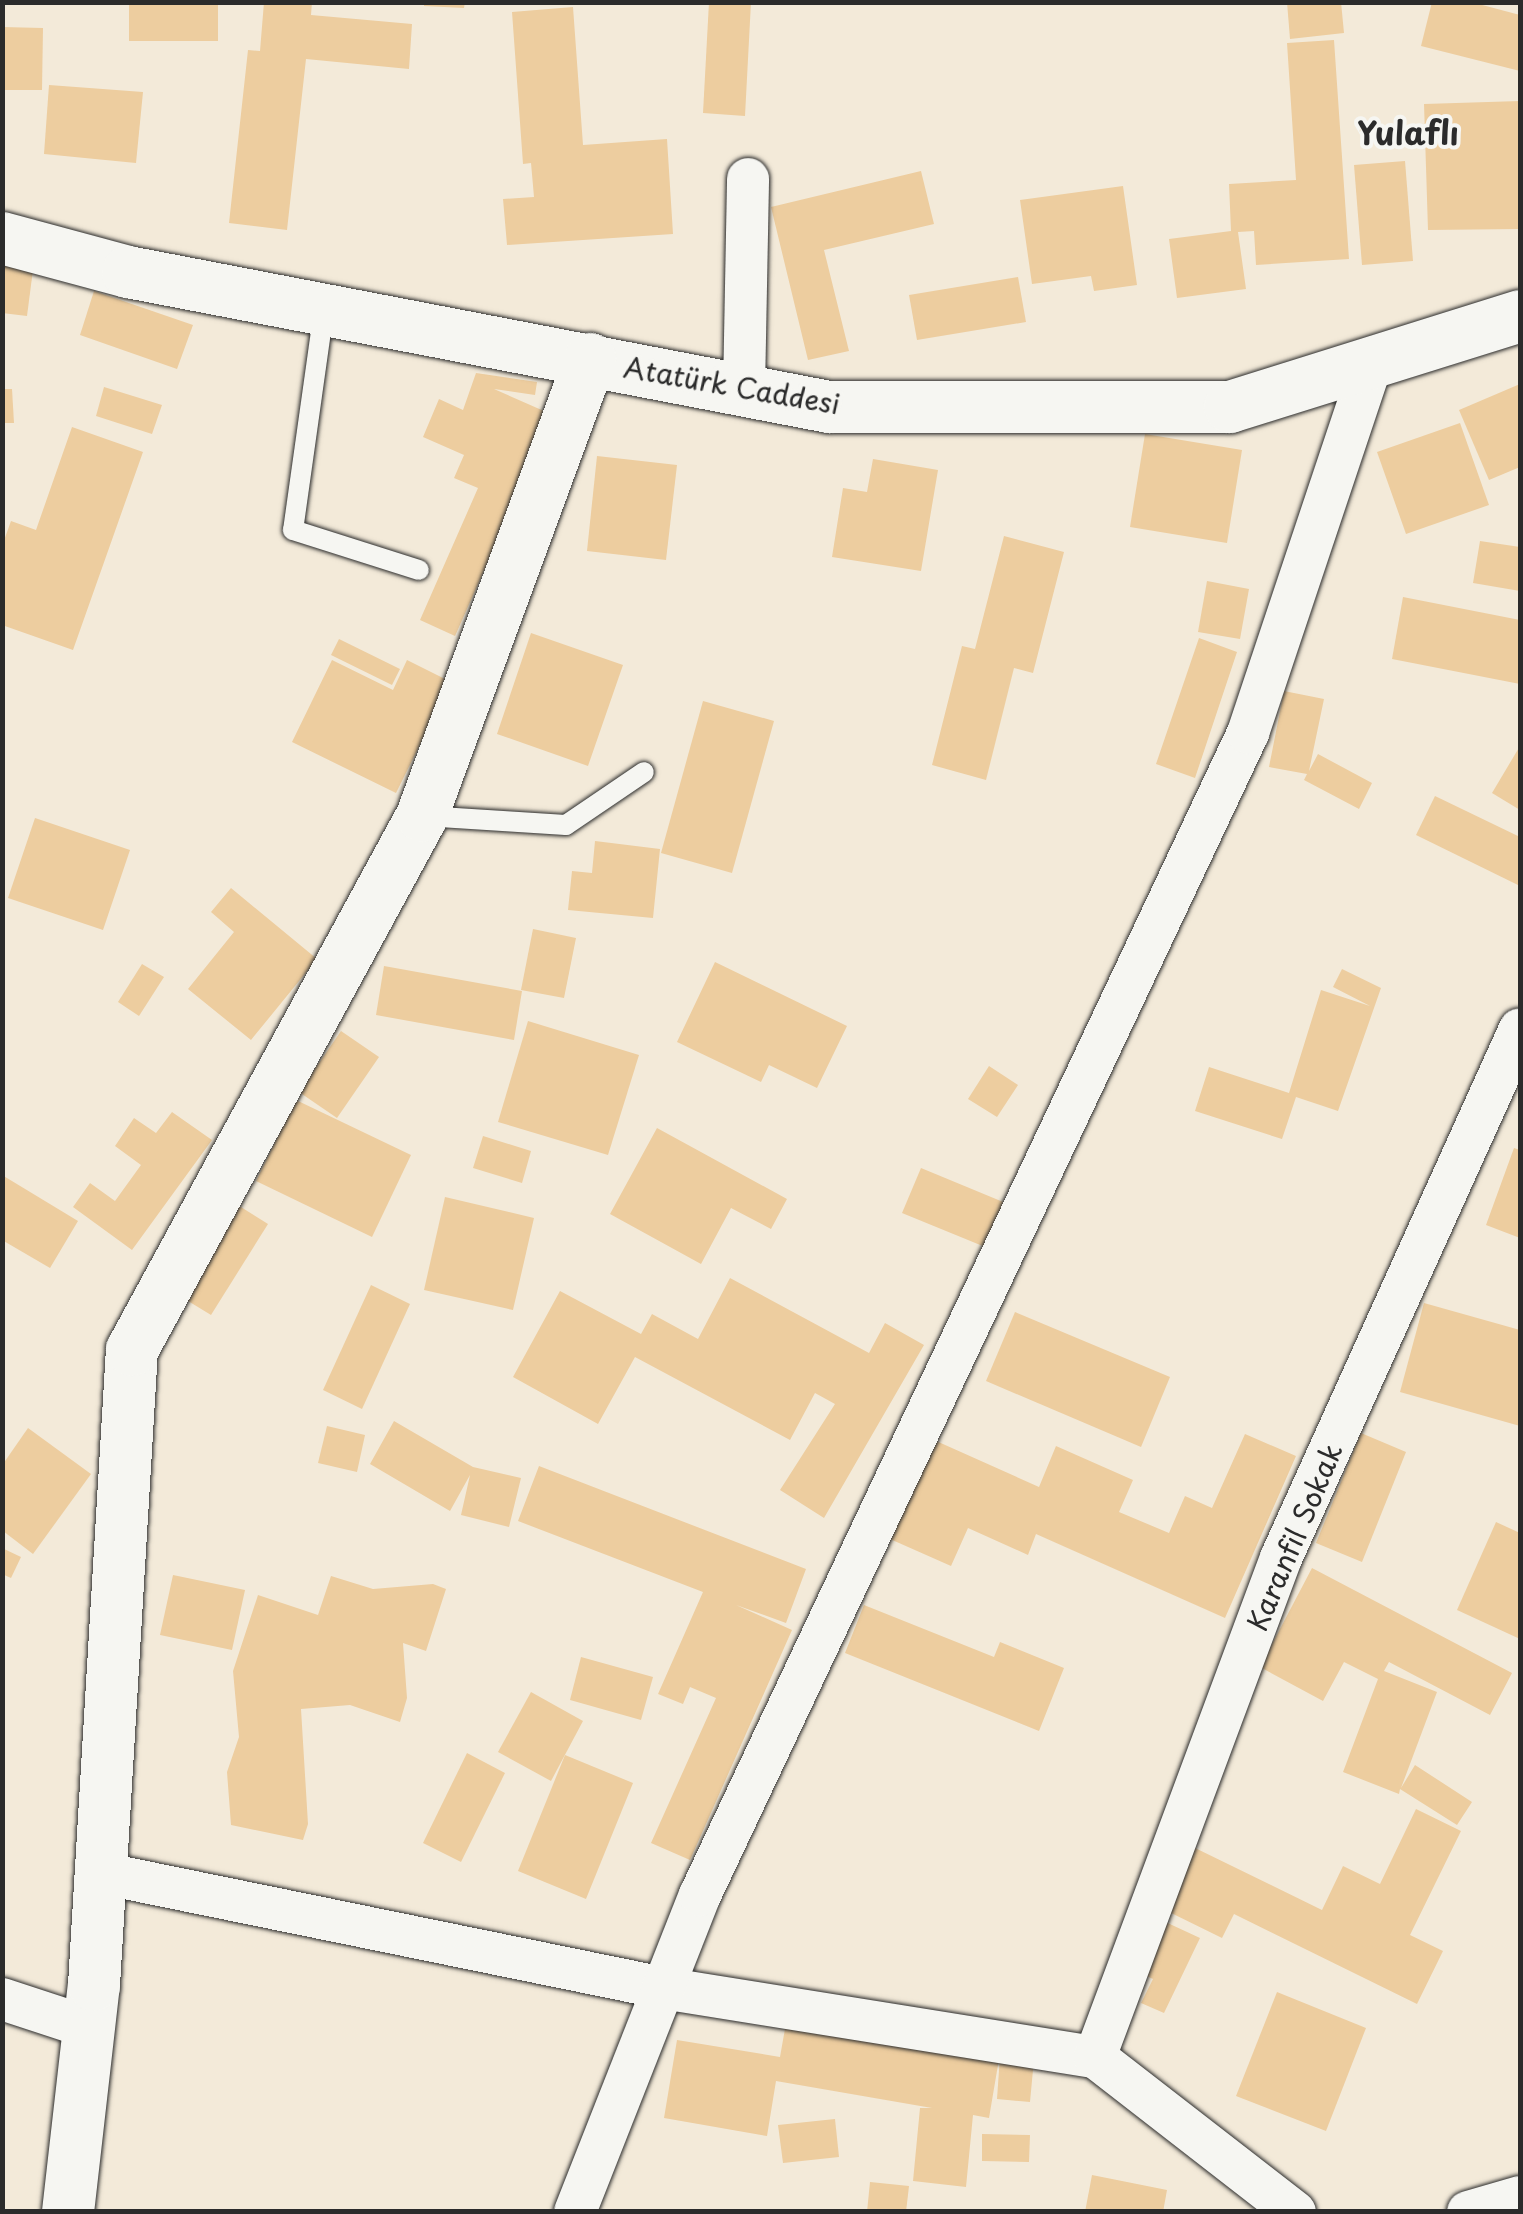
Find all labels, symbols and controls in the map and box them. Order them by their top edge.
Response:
district label: Yulaflı [1357,113,1459,151]
street label: Atatürk Caddesi [620,349,844,421]
street label: Karanfil Sokak [1239,1438,1349,1636]

